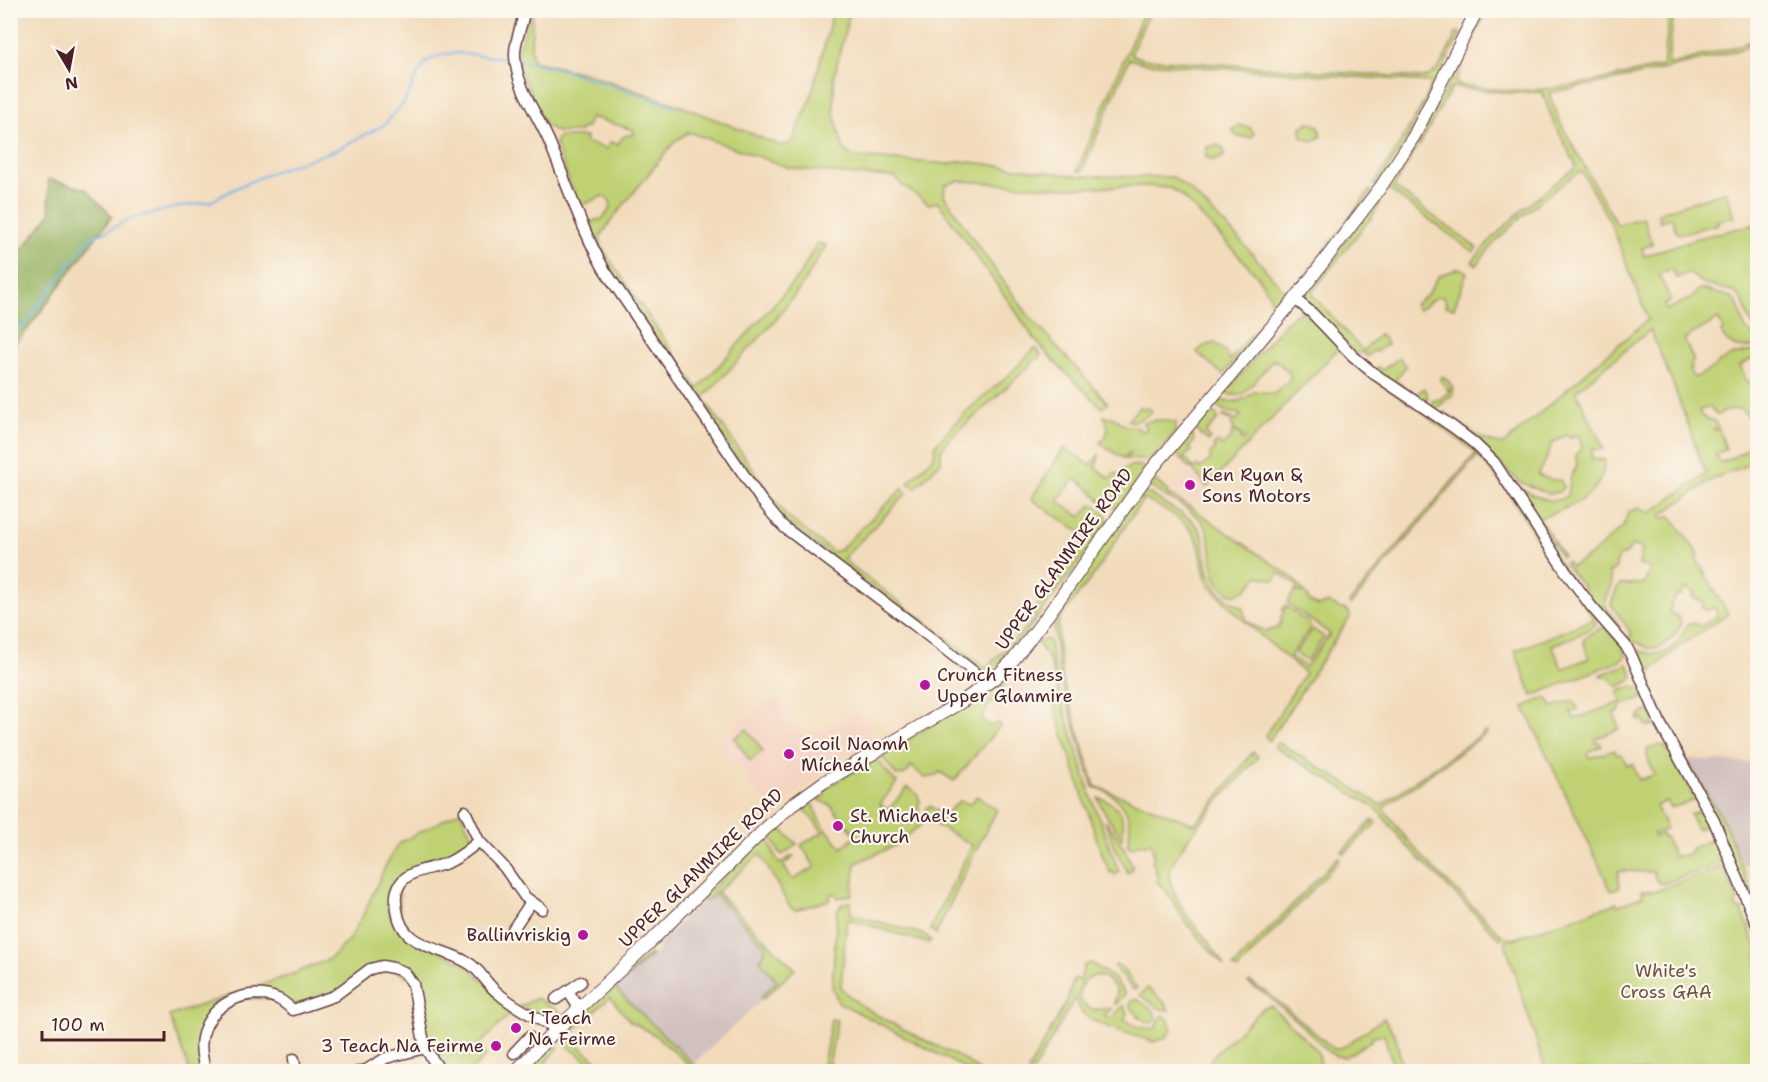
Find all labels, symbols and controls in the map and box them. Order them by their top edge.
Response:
north arrow [39,39,99,99]
text: N [63,72,80,95]
street label: UPPER GLANMIRE ROAD [990,463,1138,655]
place label: Ken Ryan & Sons Motors [1202,463,1311,508]
marker: Ken Ryan & Sons Motors [1183,478,1197,492]
place label: Crunch Fitness Upper Glanmire [937,663,1073,708]
marker: Crunch Fitness Upper Glanmire [918,678,932,692]
place label: Scoil Naomh Mícheál [801,732,909,777]
marker: Scoil Naomh Mícheál [782,747,796,761]
street label: UPPER GLANMIRE ROAD [614,783,788,953]
place label: St. Michael's Church [850,804,958,849]
marker: St. Michael's Church [831,819,845,833]
place label: Ballinvriskig [466,923,571,947]
marker: Ballinvriskig [576,928,590,942]
park label: White's Cross GAA [1620,959,1712,1004]
scale bar [42,1004,164,1042]
place label: 1 Teach Na Feirme [528,1006,616,1051]
text: 100 m [51,1013,105,1037]
marker: 1 Teach Na Feirme [509,1021,523,1035]
place label: 3 Teach Na Feirme [321,1034,484,1058]
marker: 3 Teach Na Feirme [489,1039,503,1053]

